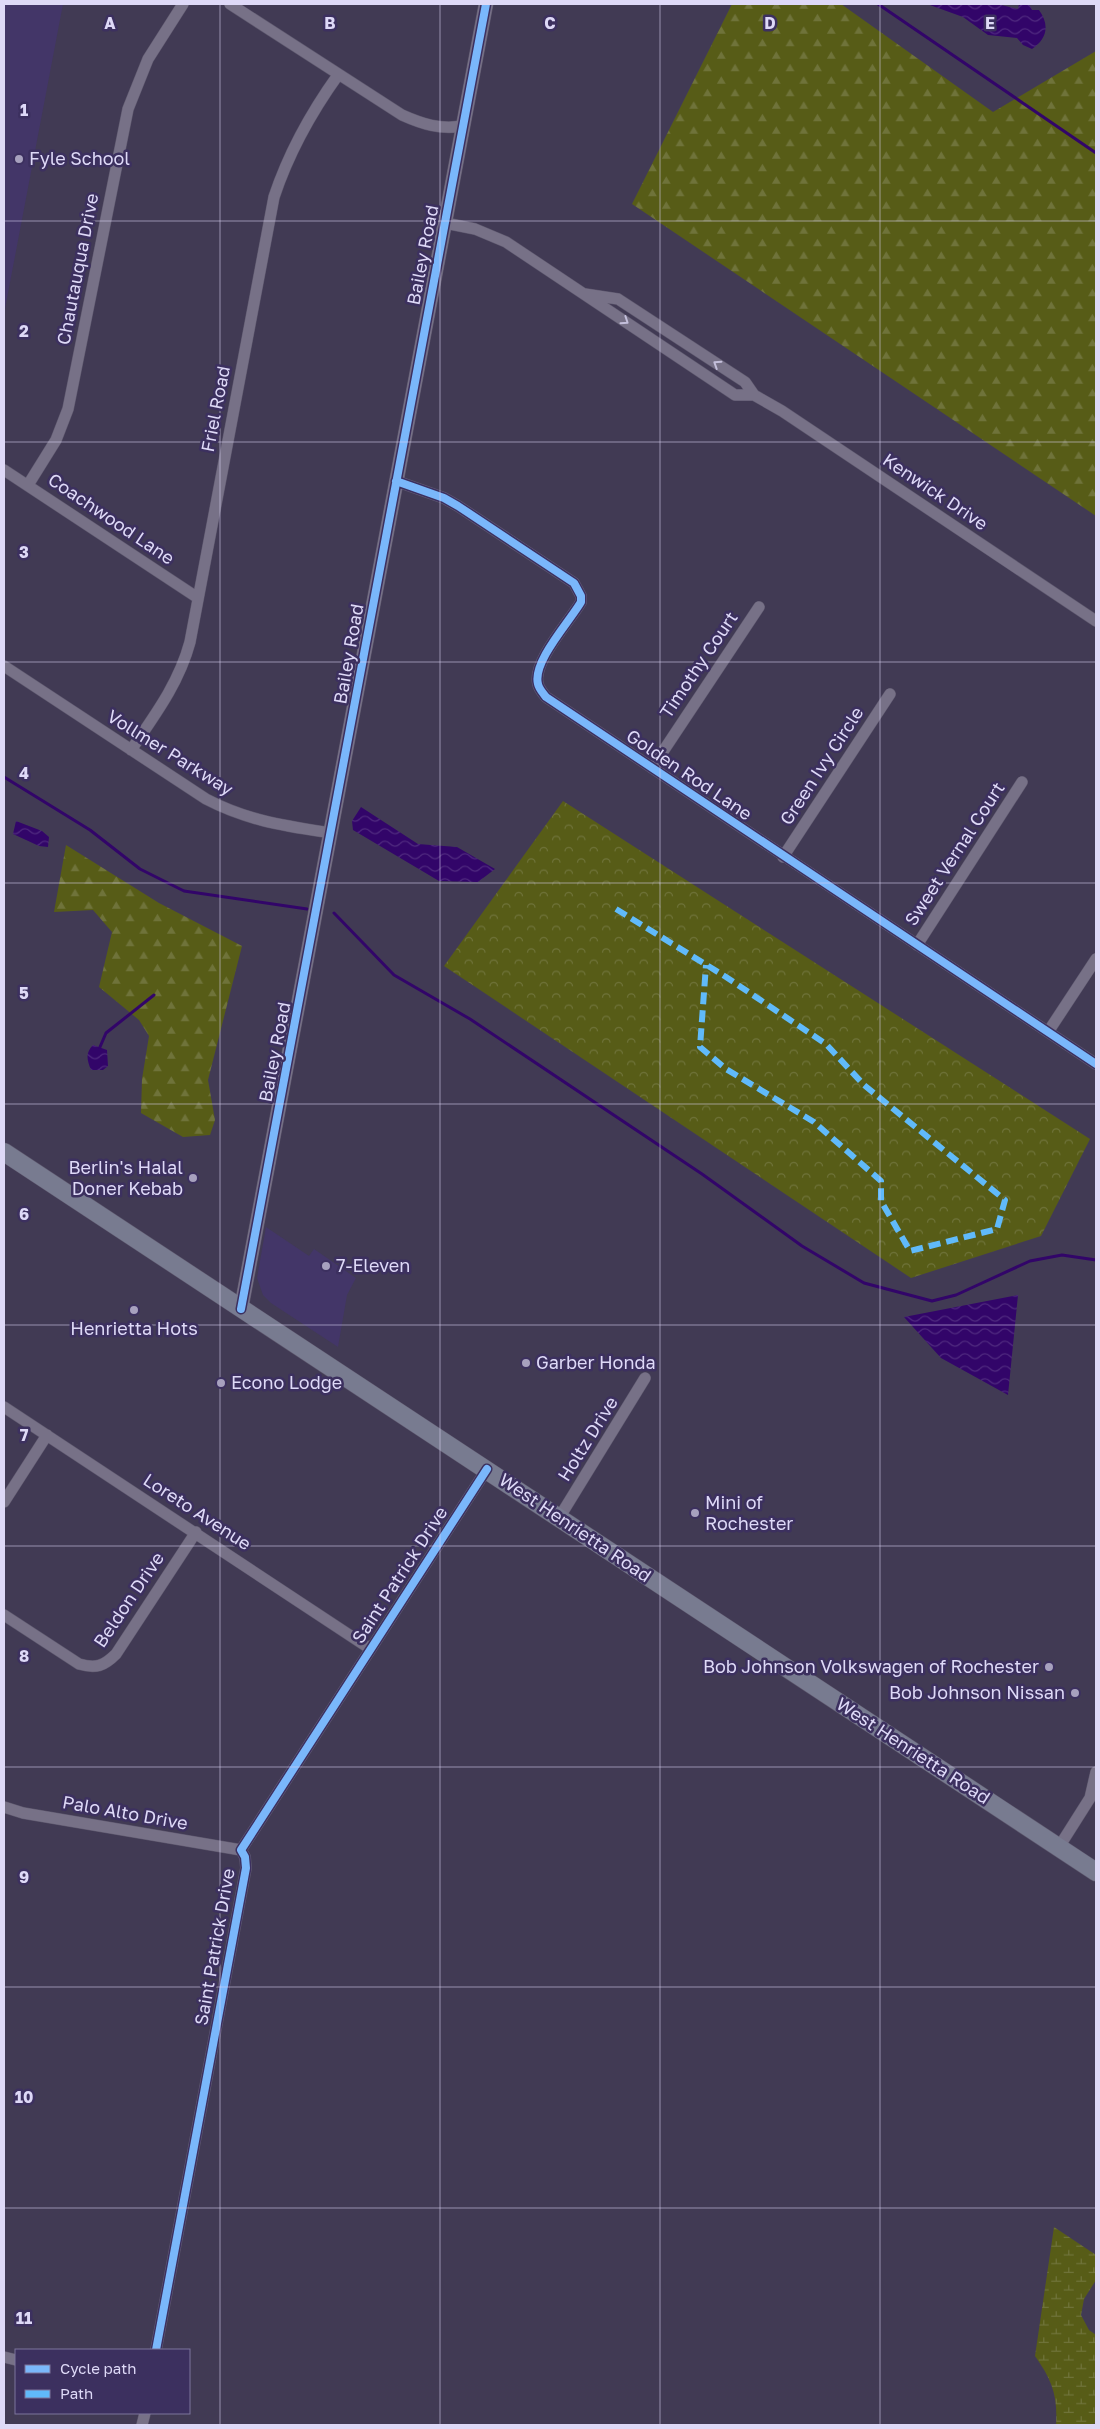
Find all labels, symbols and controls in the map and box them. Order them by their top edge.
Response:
text: A [104,13,116,33]
text: B [324,13,336,33]
text: C [544,13,556,33]
text: D [764,13,776,33]
text: E [985,13,995,33]
text: 1 [20,100,28,120]
place label: Fyle School [29,147,130,169]
marker: Fyle School [13,153,25,165]
street label: Chautauqua Drive [52,191,102,346]
street label: Bailey Road [402,203,442,307]
one-way arrow [620,315,629,324]
text: 2 [19,321,29,341]
one-way arrow [714,360,723,370]
street label: Friel Road [196,364,234,454]
street label: Kenwick Drive [879,448,992,534]
street label: Coachwood Lane [44,468,179,569]
text: 3 [19,542,29,562]
street label: Bailey Road [328,602,368,706]
street label: Timothy Court [654,607,742,722]
street label: Green Ivy Circle [775,702,868,829]
street label: Vollmer Parkway [103,705,238,800]
street label: Golden Rod Lane [623,724,757,824]
text: 4 [19,763,29,783]
street label: Sweet Vernal Court [900,778,1009,929]
text: 5 [19,983,29,1003]
street label: Bailey Road [254,1000,294,1104]
place label: Berlin's Halal Doner Kebab [68,1156,183,1199]
marker: Berlin's Halal Doner Kebab [187,1172,199,1184]
text: 6 [19,1204,29,1224]
place label: 7-Eleven [336,1254,410,1276]
marker: 7-Eleven [320,1260,332,1272]
marker: Henrietta Hots [128,1304,140,1316]
place label: Henrietta Hots [70,1317,198,1339]
place label: Garber Honda [536,1351,656,1373]
marker: Garber Honda [520,1357,532,1369]
place label: Econo Lodge [231,1371,342,1393]
marker: Econo Lodge [215,1377,227,1389]
street label: Holtz Drive [552,1392,622,1485]
text: 7 [20,1425,29,1445]
street label: Loreto Avenue [139,1468,256,1554]
street label: West Henrietta Road [495,1468,656,1586]
place label: Mini of Rochester [705,1491,793,1534]
street label: Saint Patrick Drive [347,1502,452,1647]
marker: Mini of Rochester [689,1507,701,1519]
street label: Beldon Drive [88,1548,168,1651]
text: 8 [19,1646,29,1666]
place label: Bob Johnson Volkswagen of Rochester [703,1655,1039,1677]
marker: Bob Johnson Volkswagen of Rochester [1043,1661,1055,1673]
place label: Bob Johnson Nissan [889,1681,1065,1703]
marker: Bob Johnson Nissan [1069,1687,1081,1699]
street label: West Henrietta Road [833,1692,994,1808]
street label: Palo Alto Drive [61,1790,190,1834]
text: 9 [19,1867,29,1887]
street label: Saint Patrick Drive [189,1867,239,2027]
text: 10 [15,2087,33,2107]
text: 11 [16,2308,32,2328]
legend [15,2349,190,2414]
text: Cycle path [60,2359,136,2377]
text: Path [60,2384,93,2402]

